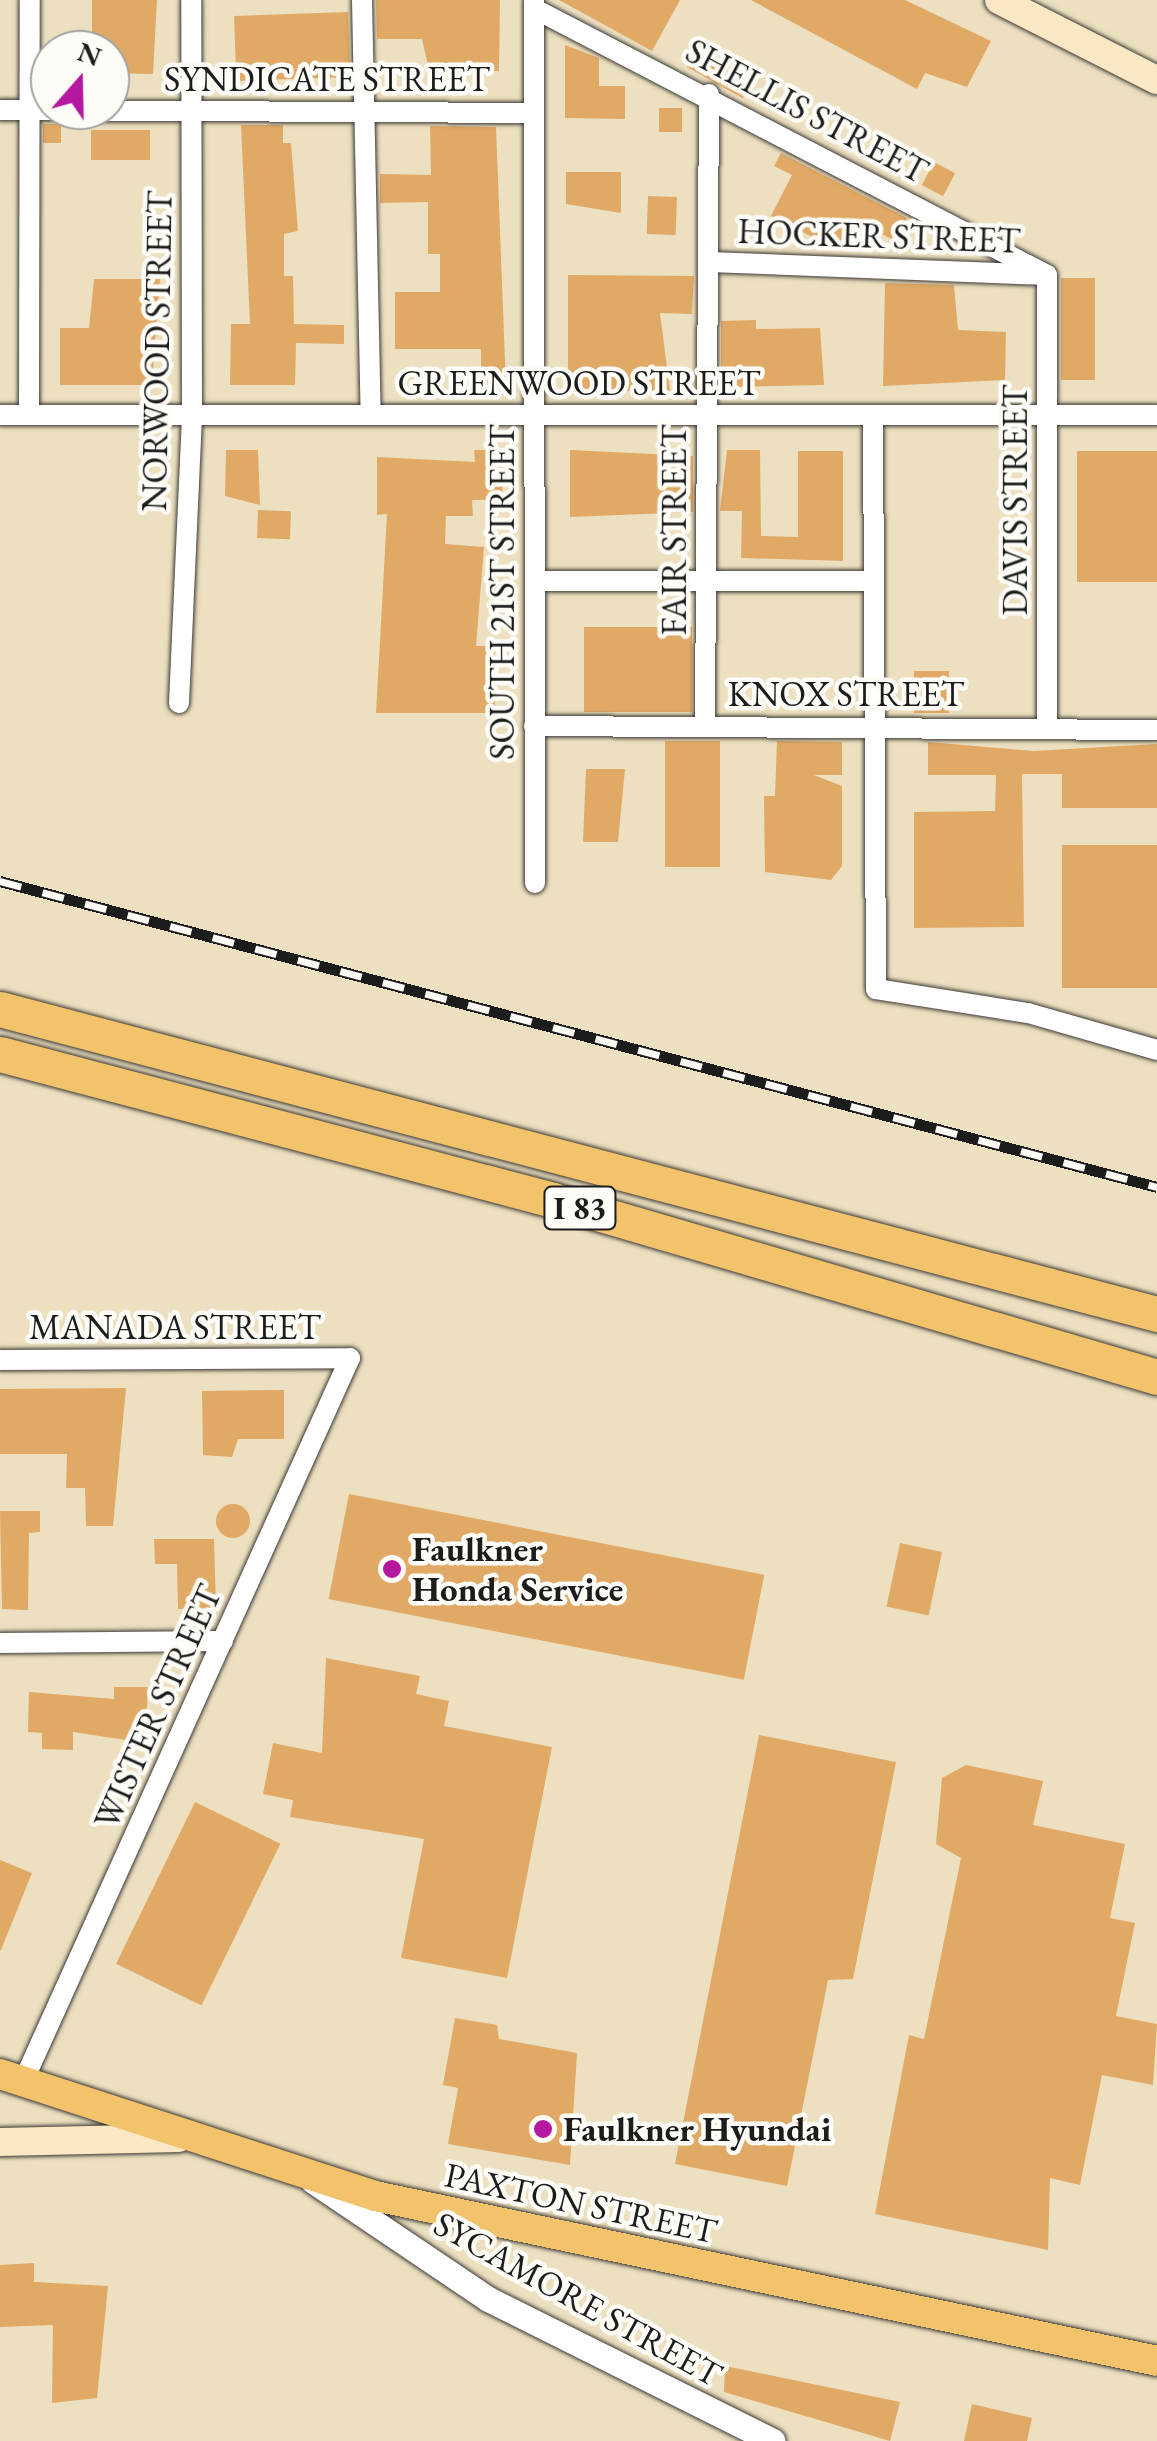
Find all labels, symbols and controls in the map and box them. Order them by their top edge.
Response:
north arrow [30,30,130,130]
street label: SHELLIS STREET [679,30,935,192]
text: N [73,33,106,74]
street label: SYNDICATE STREET [164,58,490,100]
street label: NORWOOD STREET [133,190,181,512]
street label: HOCKER STREET [737,210,1021,262]
street label: GREENWOOD STREET [398,362,760,404]
street label: DAVIS STREET [994,385,1036,615]
street label: SOUTH 21ST STREET [481,424,523,760]
street label: FAIR STREET [653,425,695,635]
street label: KNOX STREET [728,673,964,715]
road number: I 83 [542,1181,618,1235]
street label: MANADA STREET [29,1306,321,1348]
place label: Faulkner Honda Service [412,1528,623,1610]
marker: Faulkner Honda Service [381,1558,403,1580]
street label: WISTER STREET [85,1578,231,1836]
place label: Faulkner Hyundai [563,2108,831,2150]
marker: Faulkner Hyundai [532,2118,554,2140]
street label: PAXTON STREET [441,2154,721,2252]
street label: SYCAMORE STREET [427,2202,729,2396]

